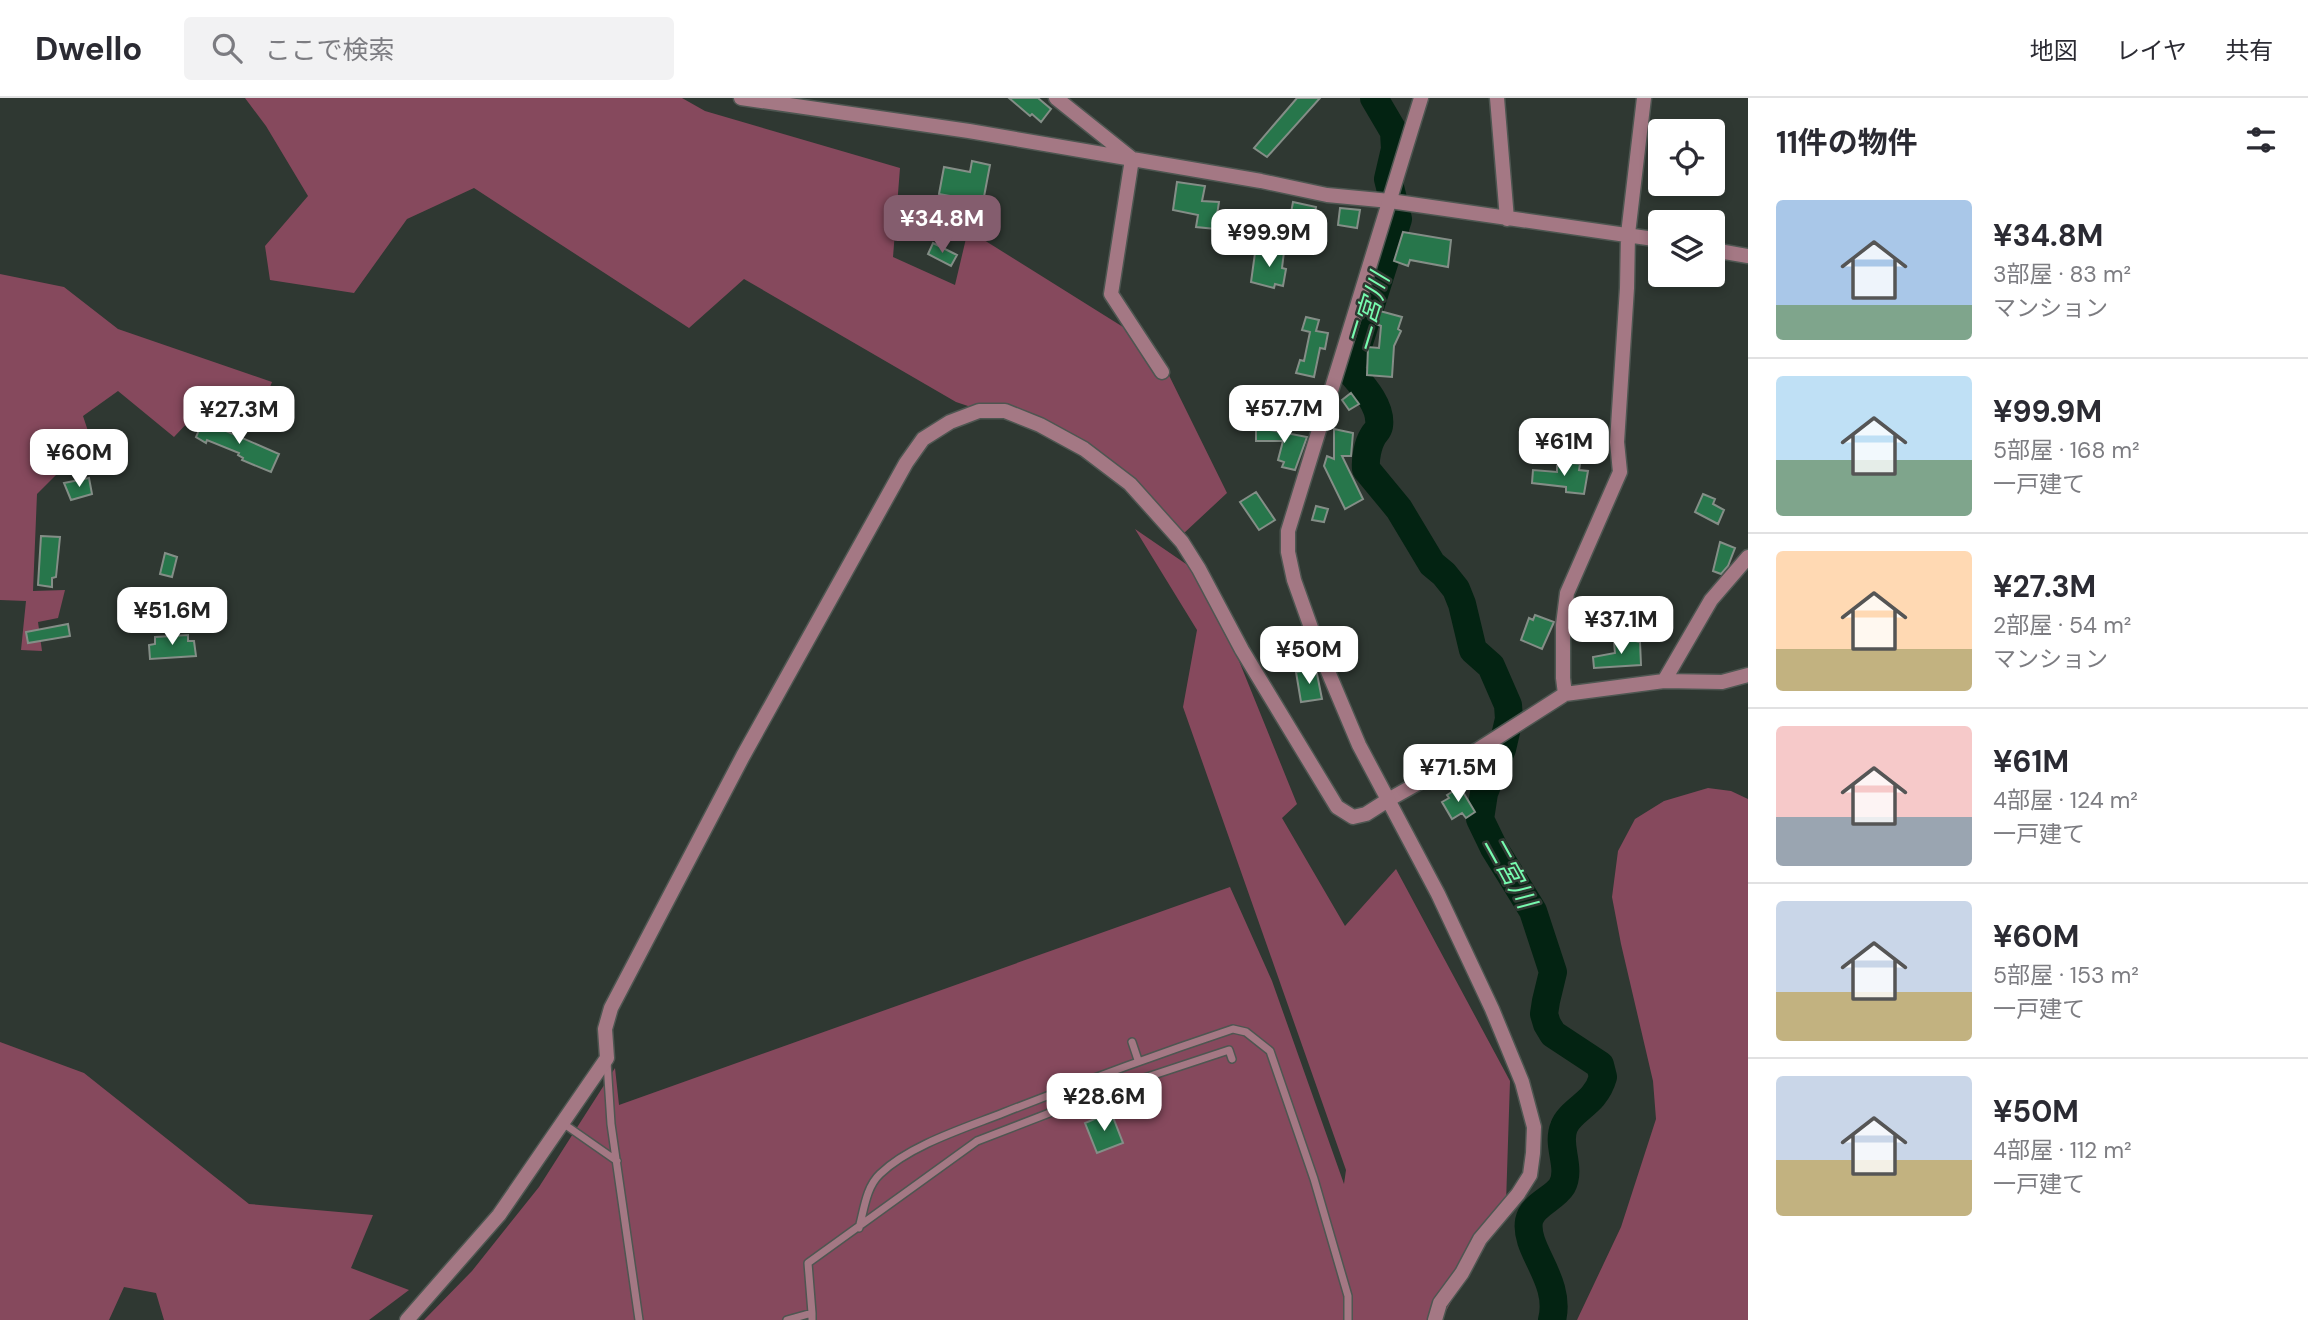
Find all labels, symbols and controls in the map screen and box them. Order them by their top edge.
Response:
search box [184,17,674,80]
text: Dwello [35,27,142,70]
icon: search [208,29,246,67]
text: ここで検索 [264,33,394,67]
text: 地図 [2030,35,2078,66]
text: レイヤ [2116,35,2187,66]
text: 共有 [2225,35,2273,66]
map controls [1648,119,1725,287]
button: locate [1648,119,1725,196]
icon: filters [2242,121,2280,159]
text: 11件の物件 [1776,123,1918,162]
pin: ¥34.8M [885,195,999,255]
text: ¥34.8M [900,203,984,233]
pin: ¥99.9M [1212,209,1326,269]
button: layers [1648,210,1725,287]
text: ¥34.8M [1993,216,2103,255]
text: ¥99.9M [1227,217,1311,247]
icon: home [1832,228,1916,312]
text: 3部屋 · 83 m² [1993,259,2131,289]
water label: 二宮川 [1341,266,1398,353]
text: マンション [1993,293,2108,323]
pin: ¥27.3M [182,386,296,446]
pin: ¥57.7M [1227,386,1341,445]
text: ¥99.9M [1993,392,2102,431]
text: ¥57.7M [1245,393,1323,423]
text: ¥27.3M [199,394,279,424]
icon: home [1832,404,1916,488]
pin: ¥61M [1523,418,1605,478]
text: ¥61M [1535,426,1593,456]
pin: ¥60M [38,430,120,489]
text: 5部屋 · 168 m² [1993,435,2140,465]
text: ¥60M [46,437,112,467]
text: 一戸建て [1993,469,2085,499]
text: ¥27.3M [1993,567,2096,606]
icon: home [1832,579,1916,663]
pin: ¥51.6M [115,588,229,647]
text: ¥51.6M [133,595,211,625]
pin: ¥37.1M [1564,596,1678,656]
text: ¥37.1M [1584,604,1658,634]
text: 2部屋 · 54 m² [1993,610,2131,640]
pin: ¥50M [1268,626,1350,686]
text: ¥50M [1276,634,1342,664]
text: マンション [1993,644,2108,674]
text: ¥61M [1993,742,2069,781]
pin: ¥71.5M [1401,744,1515,804]
text: ¥71.5M [1419,752,1497,782]
icon: home [1832,754,1916,838]
text: 4部屋 · 124 m² [1993,785,2138,815]
text: 一戸建て [1993,819,2085,849]
water label: 二宮川 [1476,830,1545,917]
text: ¥60M [1993,917,2079,956]
icon: home [1832,929,1916,1013]
text: 5部屋 · 153 m² [1993,960,2139,990]
text: 一戸建て [1993,994,2085,1024]
pin: ¥28.6M [1047,1074,1161,1133]
text: ¥28.6M [1063,1081,1145,1111]
text: ¥50M [1993,1092,2079,1131]
icon: home [1832,1104,1916,1188]
text: 4部屋 · 112 m² [1993,1135,2132,1165]
text: 一戸建て [1993,1169,2085,1199]

